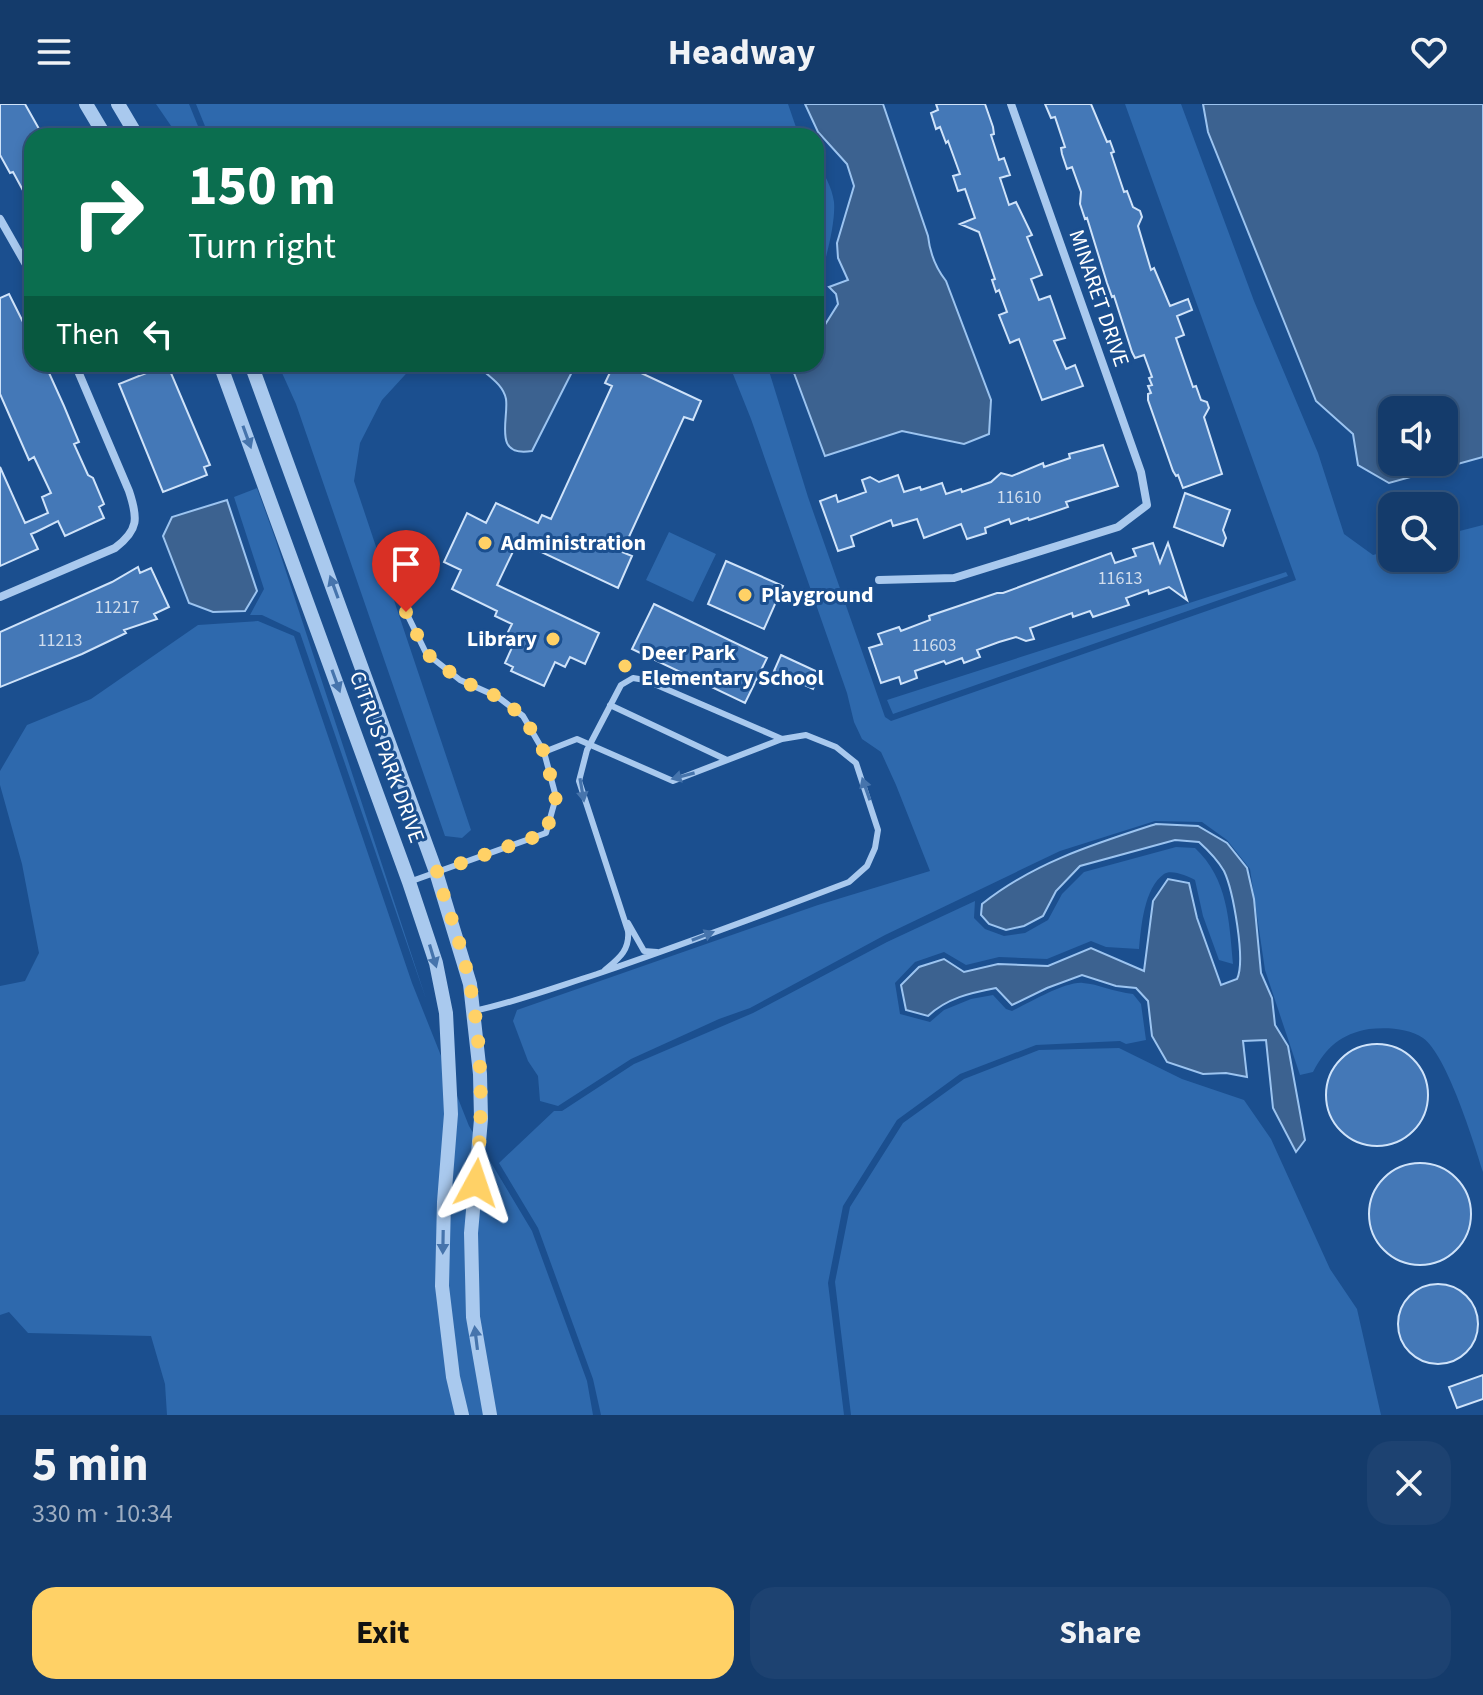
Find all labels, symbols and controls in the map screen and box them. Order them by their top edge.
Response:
text: Headway [668,27,815,78]
icon: menu [32,30,76,74]
icon: heart [1407,30,1451,74]
text: 150 m [188,147,336,226]
icon: right [56,160,160,264]
text: Turn right [188,221,336,272]
street label: MINARET DRIVE [1061,225,1137,371]
icon: left [136,312,180,356]
text: Then [56,313,120,356]
map controls [1378,396,1458,572]
button: sound [1378,396,1458,476]
one-way arrow [242,425,254,449]
house number: 11610 [997,485,1041,510]
button: search [1378,492,1458,572]
place label: Administration [500,527,646,559]
pin [372,530,440,612]
marker: Administration [476,534,494,552]
icon: arrive [384,542,428,586]
house number: 11613 [1098,566,1142,591]
one-way arrow [328,575,340,599]
place label: Playground [761,579,874,611]
marker: Playground [736,586,754,604]
house number: 11217 [95,595,139,620]
place label: Library [467,623,538,655]
house number: 11213 [38,628,82,653]
marker: Library [544,630,562,648]
house number: 11603 [912,633,956,658]
place label: Deer Park Elementary School [641,637,824,694]
marker: Deer Park Elementary School [616,657,634,675]
street label: CITRUS PARK DRIVE [341,667,433,847]
one-way arrow [330,670,343,694]
one-way arrow [670,770,695,782]
one-way arrow [859,777,871,801]
one-way arrow [576,778,589,803]
one-way arrow [692,929,716,942]
one-way arrow [427,944,440,968]
position arrow [434,1141,518,1225]
one-way arrow [437,1230,449,1255]
one-way arrow [469,1326,482,1351]
text: 5 min [32,1431,149,1499]
button: close [1367,1441,1451,1525]
text: 330 m · 10:34 [32,1495,173,1532]
button: Exit [32,1587,734,1679]
button: Share [750,1587,1451,1679]

